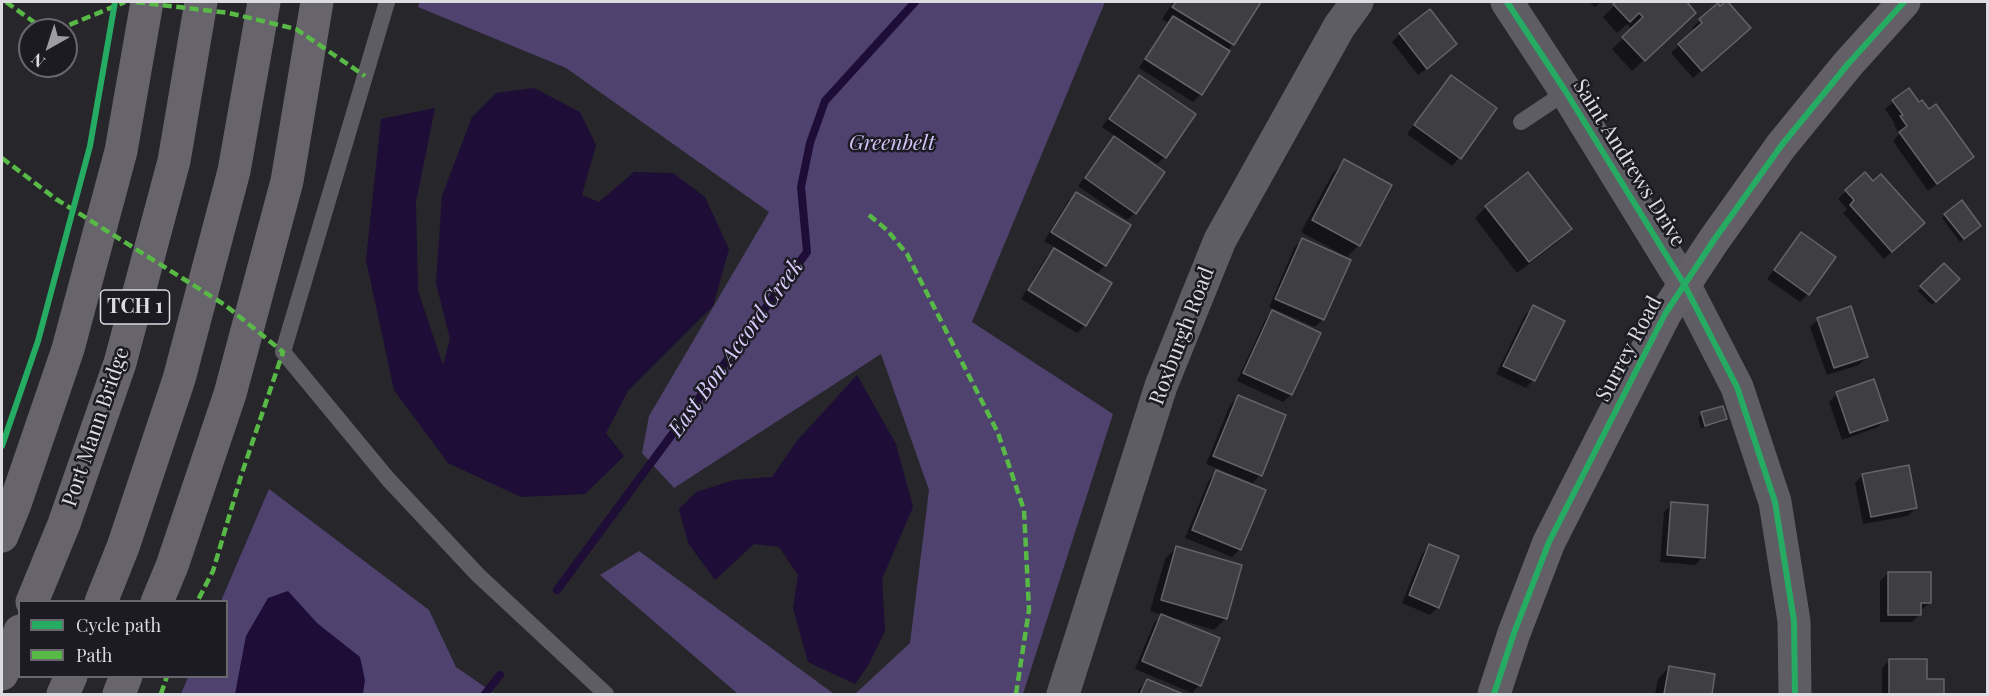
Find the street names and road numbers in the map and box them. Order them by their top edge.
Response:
street label: Saint Andrews Drive [1567,75,1691,251]
street label: Roxburgh Road [1144,264,1220,408]
road number: TCH 1 [100,290,170,324]
street label: Surrey Road [1591,292,1667,406]
street label: Port Mann Bridge [57,344,135,510]

